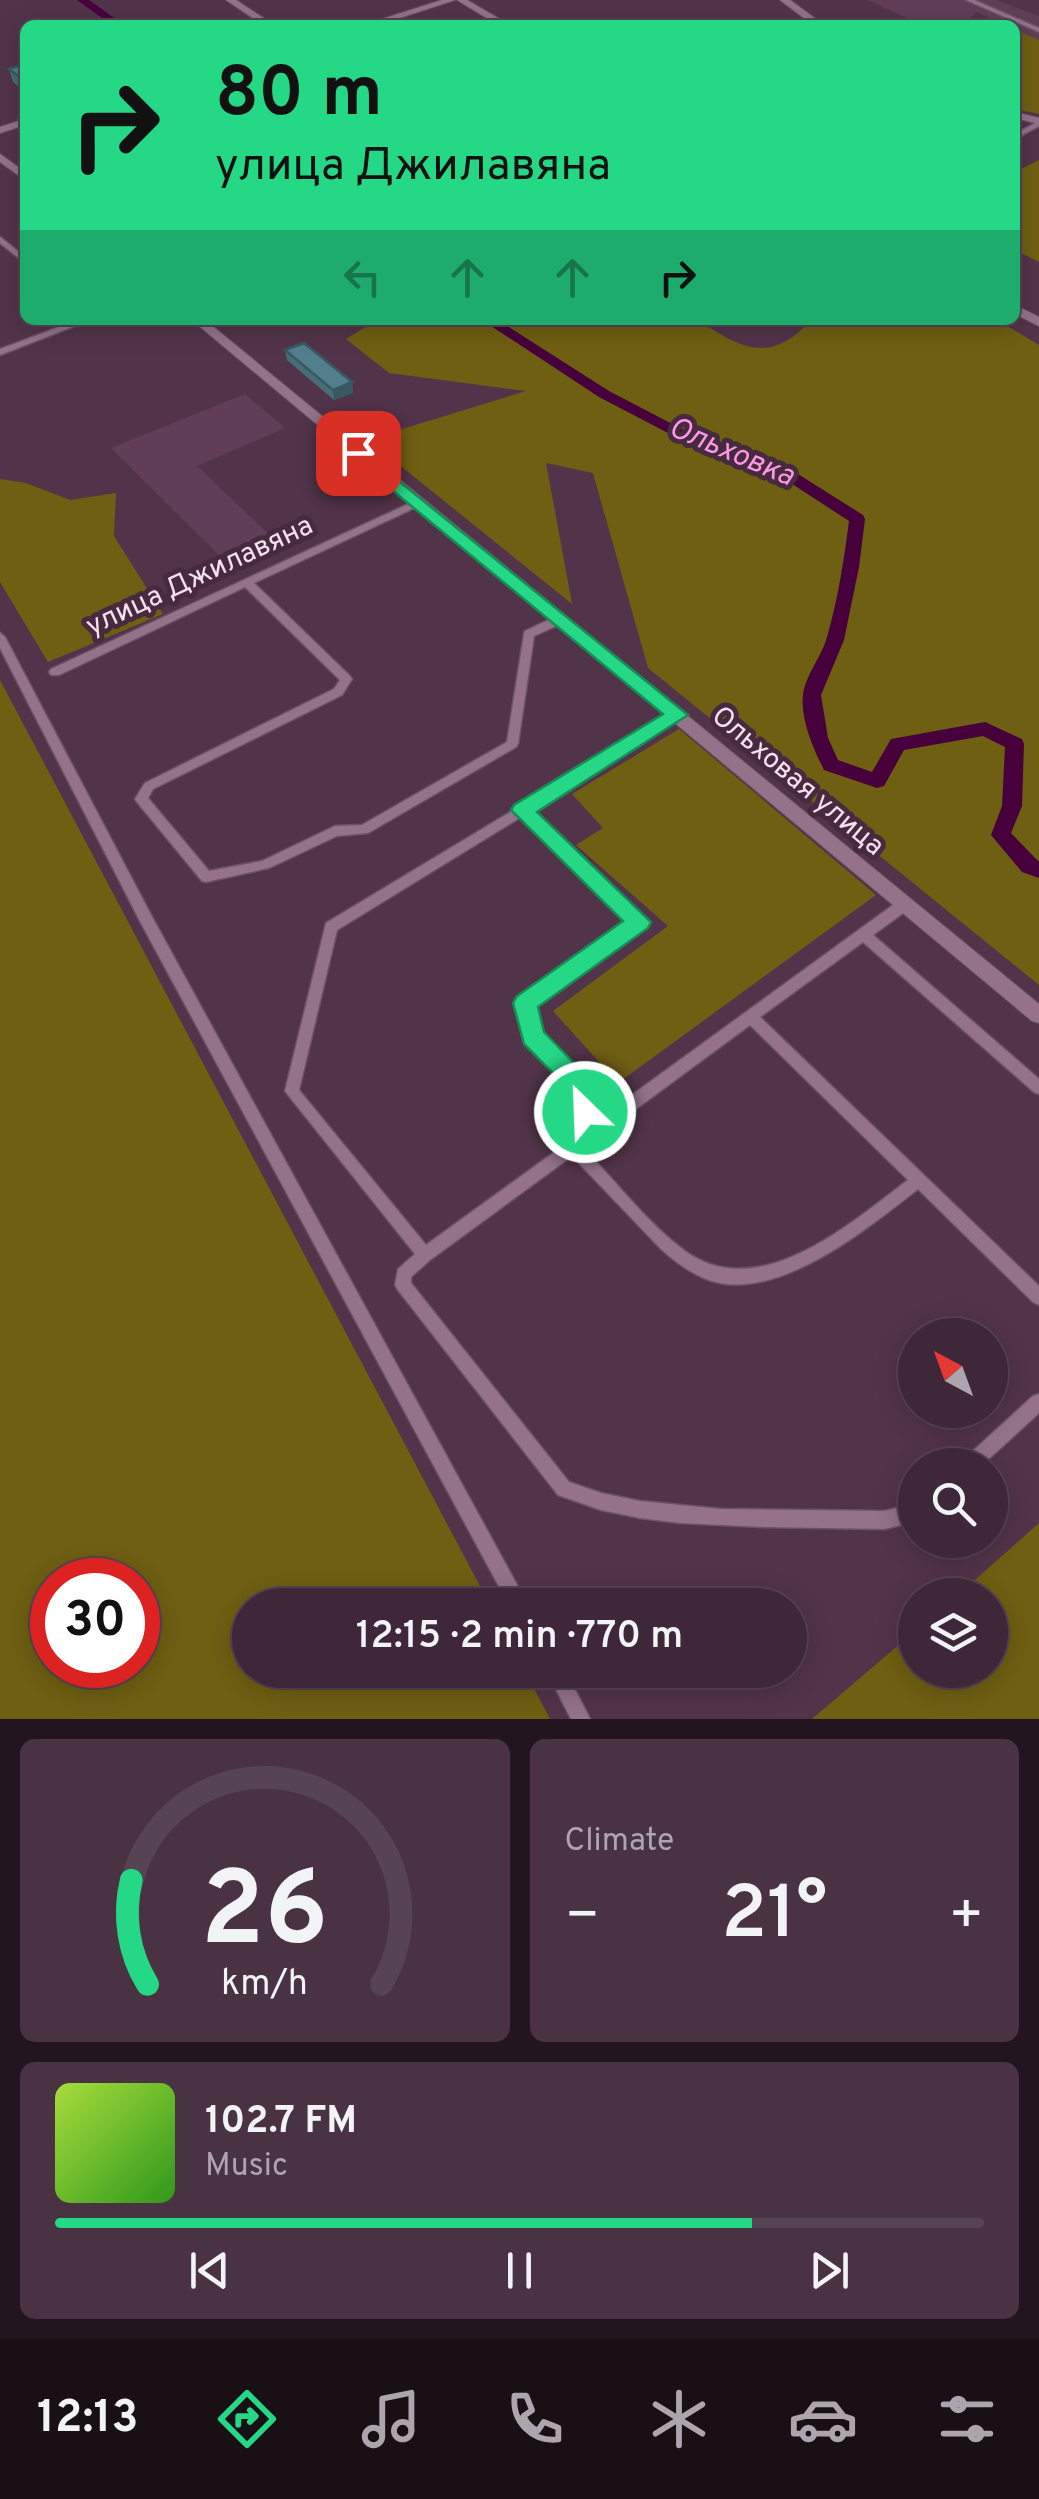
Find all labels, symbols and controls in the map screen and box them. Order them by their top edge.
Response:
text: 80 m [215,52,383,141]
icon: right [50,60,180,190]
text: улица Джилавяна [215,139,611,196]
icon: left [335,250,390,305]
icon: ahead [440,250,495,305]
icon: ahead [545,250,600,305]
icon: right [650,250,705,305]
water label: Ольховка [663,410,800,496]
pin [316,411,401,496]
icon: arrive [331,426,386,481]
street label: улица Джилавяна [81,509,319,645]
street label: Ольховая улица [703,699,891,865]
position arrow [533,1060,637,1164]
north arrow [898,1318,1008,1428]
map controls [898,1318,1008,1688]
button: search [898,1448,1008,1558]
speed limit sign: 30 [30,1558,160,1688]
button: layers [898,1578,1008,1688]
text: 12:15 · 2 min · 770 m [356,1613,683,1662]
text: Climate [565,1822,674,1862]
text: 26 [201,1850,329,1982]
text: 21° [721,1870,827,1965]
text: − [565,1883,600,1953]
text: + [949,1883,984,1953]
text: km/h [221,1962,308,2008]
text: 102.7 FM [205,2098,357,2147]
text: Music [205,2147,288,2187]
icon: previous [182,2243,237,2298]
icon: pause [492,2243,547,2298]
icon: next [802,2243,857,2298]
icon: directions [212,2384,282,2454]
icon: music [356,2384,426,2454]
icon: phone [500,2384,570,2454]
icon: climate [644,2384,714,2454]
icon: car [788,2384,858,2454]
icon: filters [932,2384,1002,2454]
text: 12:13 [37,2391,138,2448]

